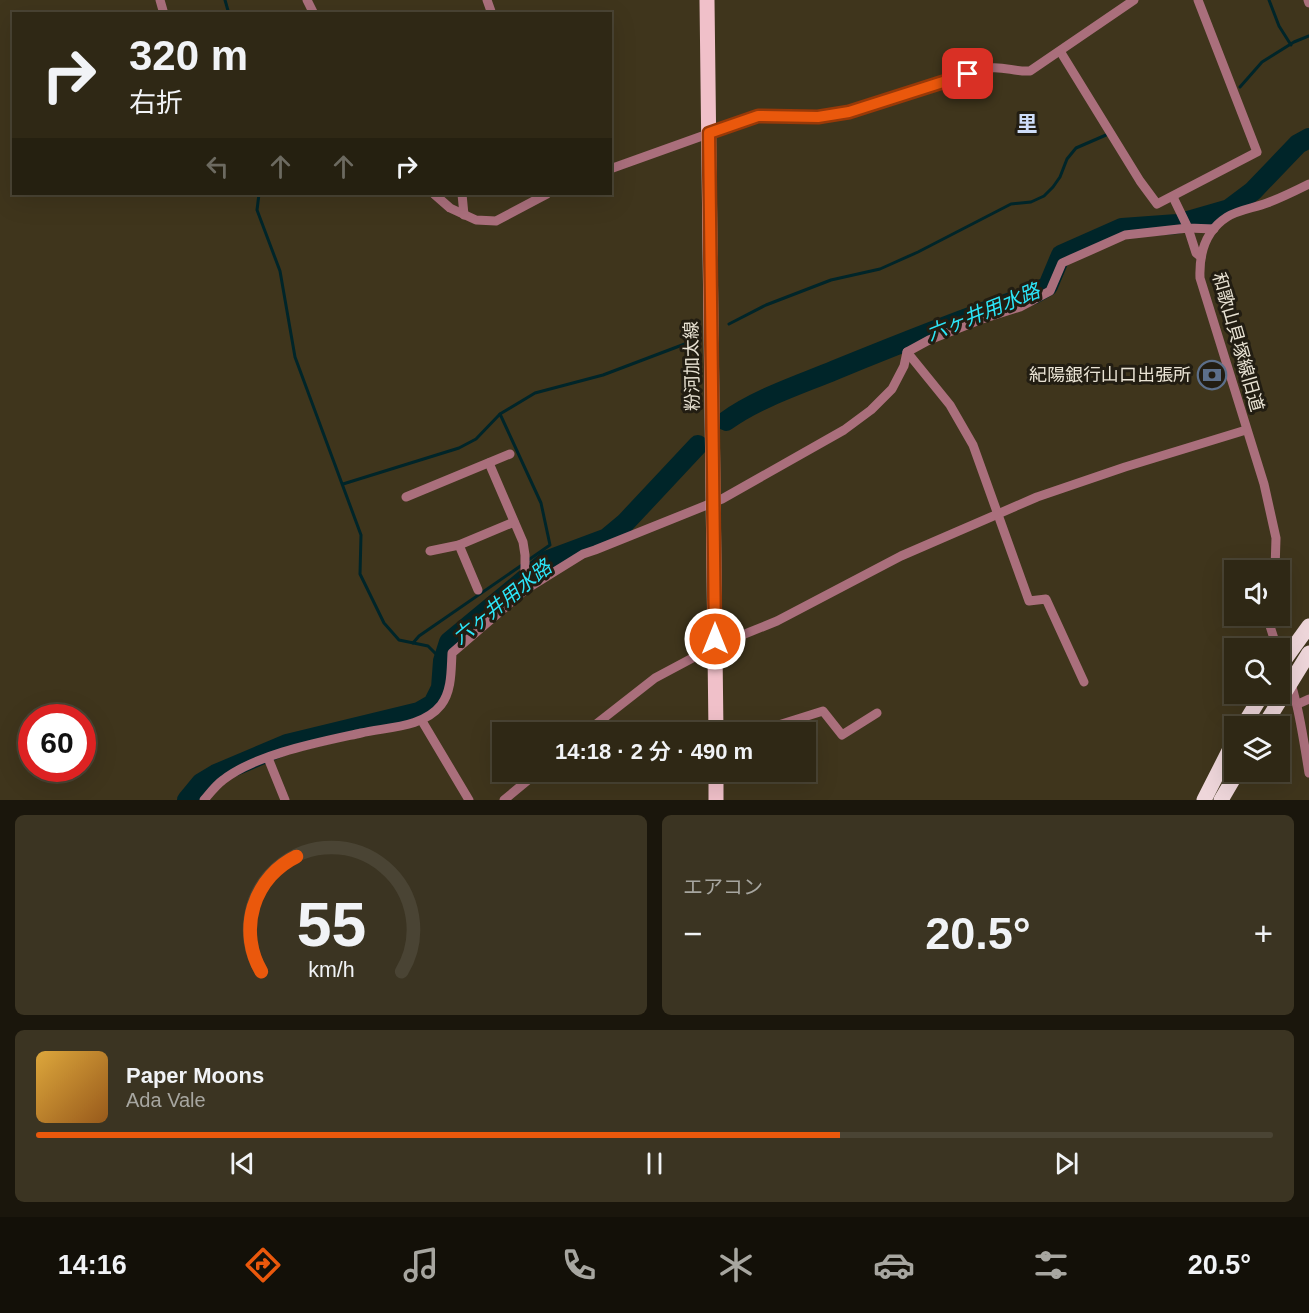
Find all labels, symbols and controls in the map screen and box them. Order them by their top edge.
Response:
text: 320 m [129,32,248,79]
icon: right [30,36,108,114]
pin [942,48,993,99]
icon: arrive [951,57,984,90]
text: 右折 [129,88,183,118]
district label: 里 [1017,112,1038,135]
icon: left [201,150,234,183]
icon: ahead [264,150,297,183]
icon: ahead [327,150,360,183]
icon: right [390,150,423,183]
street label: 和歌山貝塚線旧道 [1209,270,1267,414]
water label: 六ヶ井用水路 [923,279,1045,345]
street label: 粉河加太線 [681,321,703,411]
bank icon: 紀陽銀行山口出張所 [1196,359,1228,391]
place label: 紀陽銀行山口出張所 [1029,365,1191,385]
water label: 六ヶ井用水路 [448,554,557,648]
map controls [1224,560,1290,782]
button: sound [1224,560,1290,626]
position arrow [683,607,747,671]
button: search [1224,638,1290,704]
speed limit sign: 60 [18,704,96,782]
button: layers [1224,716,1290,782]
text: 14:18 · 2 分 · 490 m [555,739,753,764]
text: エアコン [683,876,763,898]
text: 55 [296,890,366,959]
text: 20.5° [925,908,1031,959]
text: − [683,915,702,952]
text: + [1254,915,1273,952]
text: km/h [308,958,354,982]
text: Paper Moons [126,1063,264,1088]
text: Ada Vale [126,1089,206,1111]
icon: previous [226,1147,259,1180]
icon: pause [638,1147,671,1180]
icon: next [1050,1147,1083,1180]
icon: directions [242,1244,284,1286]
icon: music [400,1244,442,1286]
icon: phone [558,1244,600,1286]
icon: climate [715,1244,757,1286]
icon: car [873,1244,915,1286]
icon: filters [1030,1244,1072,1286]
text: 14:16 [58,1250,127,1280]
text: 20.5° [1188,1250,1251,1280]

